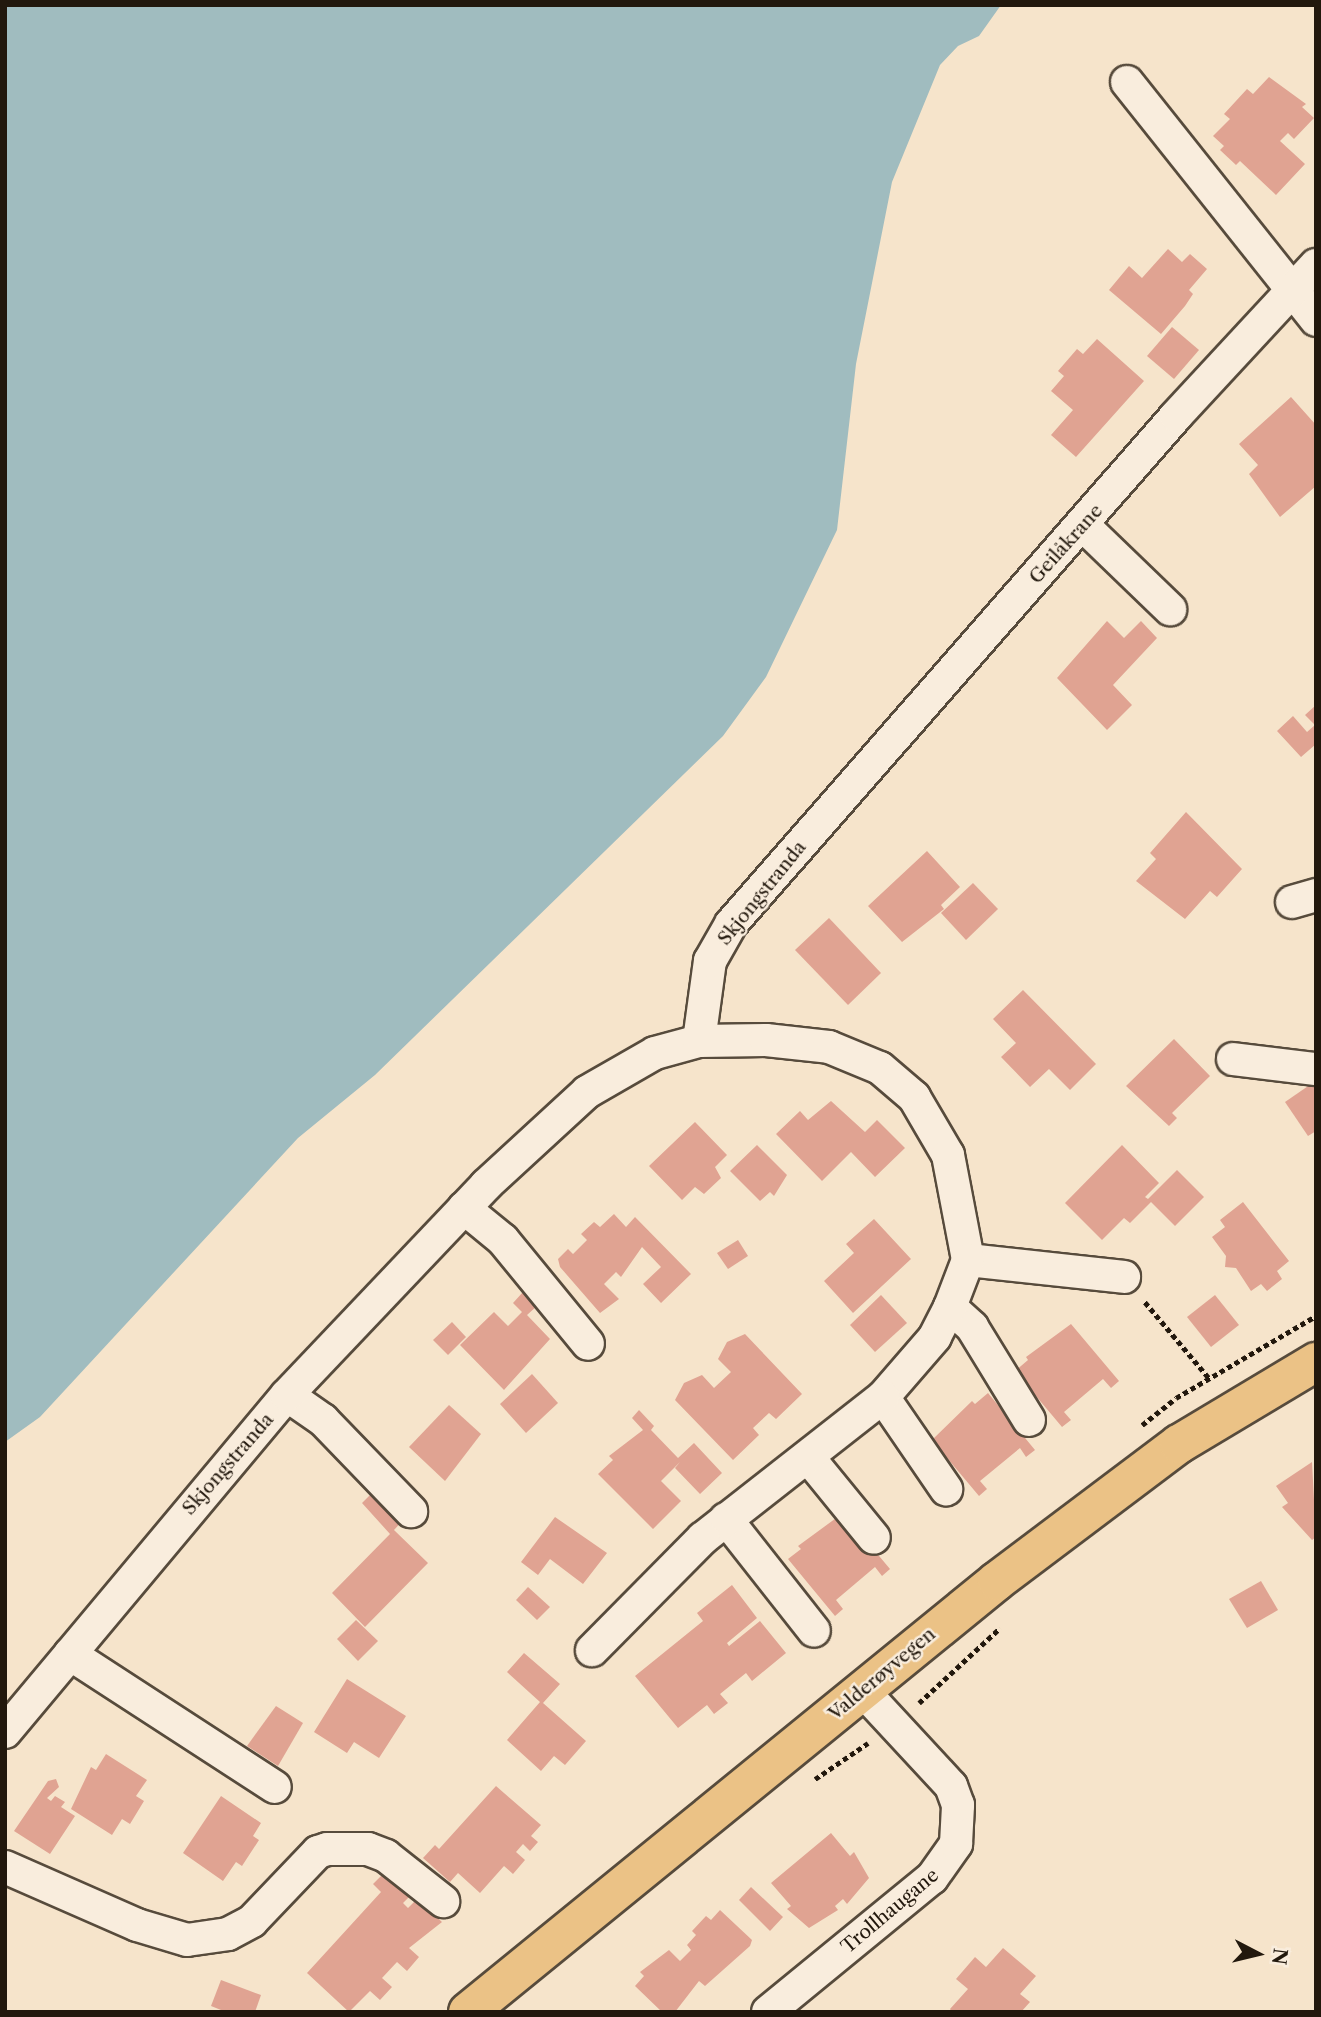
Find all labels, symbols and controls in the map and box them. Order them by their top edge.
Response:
street label: Geilåkrane [1024,500,1108,588]
street label: Skjongstranda [713,836,811,950]
street label: Skjongstranda [178,1408,278,1520]
street label: Valderøyvegen [824,1623,940,1725]
street label: Trollhaugane [837,1864,943,1958]
north arrow [1223,1919,1293,1989]
text: N [1267,1947,1292,1966]

